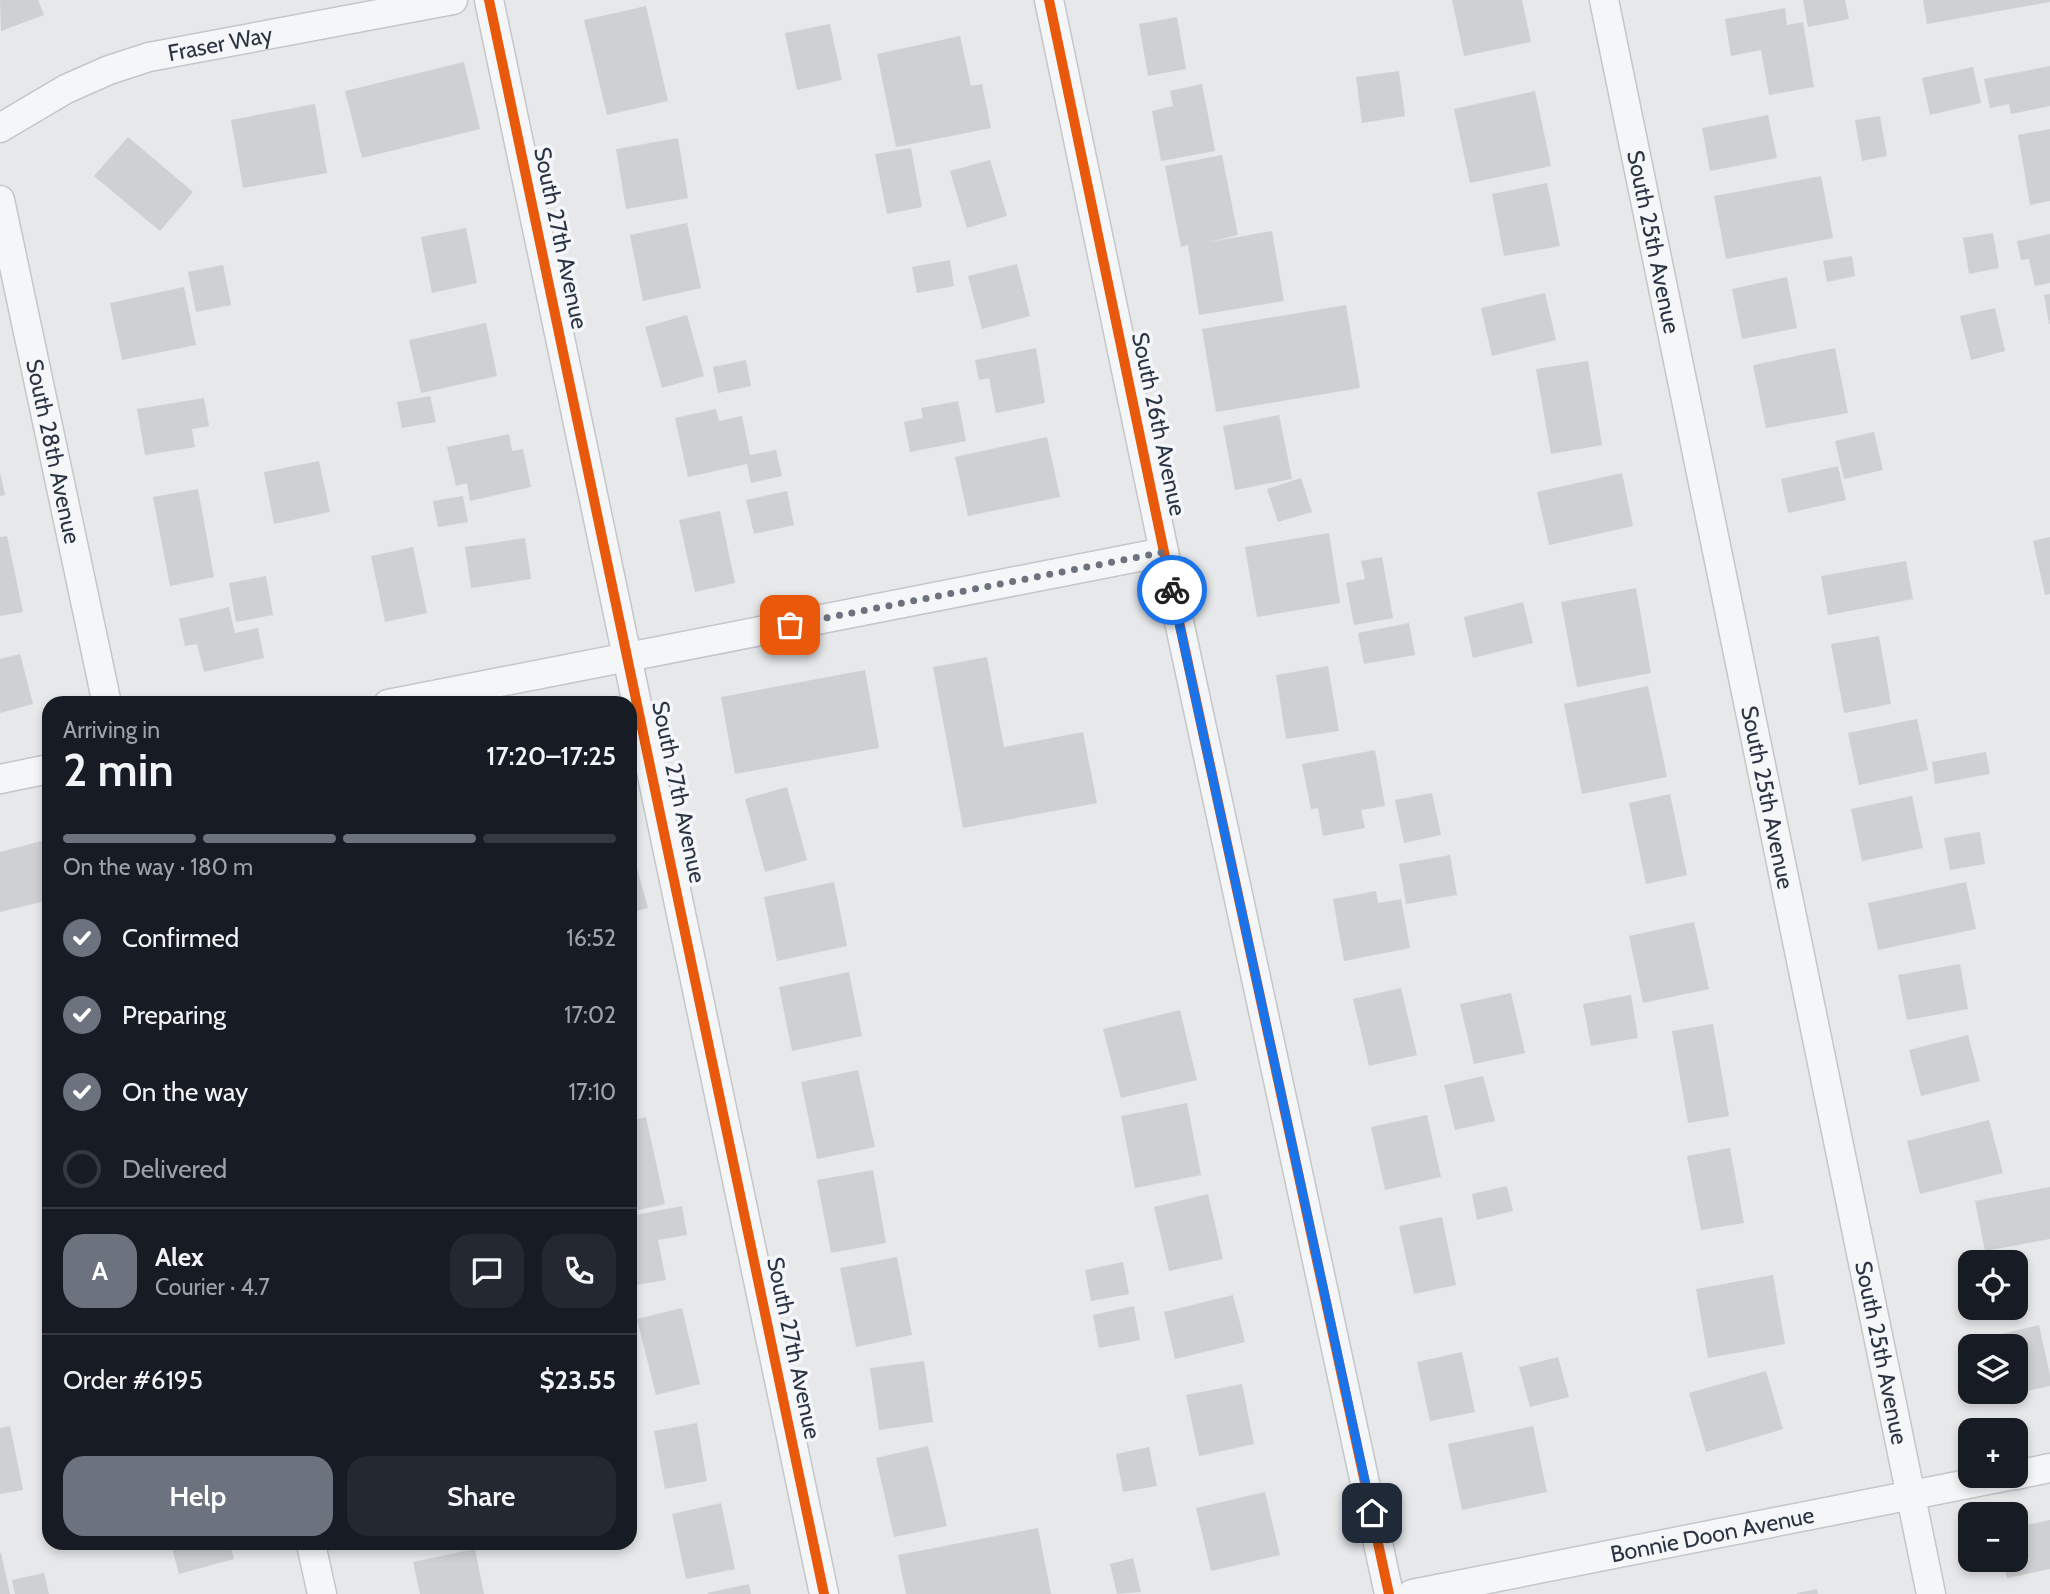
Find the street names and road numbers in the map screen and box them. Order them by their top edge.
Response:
street label: Fraser Way [165,20,275,67]
street label: South 27th Avenue [528,144,594,332]
street label: South 25th Avenue [1621,148,1686,336]
street label: South 26th Avenue [1126,330,1192,519]
street label: South 28th Avenue [20,357,87,546]
street label: South 27th Avenue [646,698,712,886]
street label: South 25th Avenue [1735,703,1800,892]
street label: South 27th Avenue [761,1254,827,1442]
street label: South 25th Avenue [1849,1259,1914,1447]
street label: Bonnie Doon Avenue [1608,1501,1817,1568]

